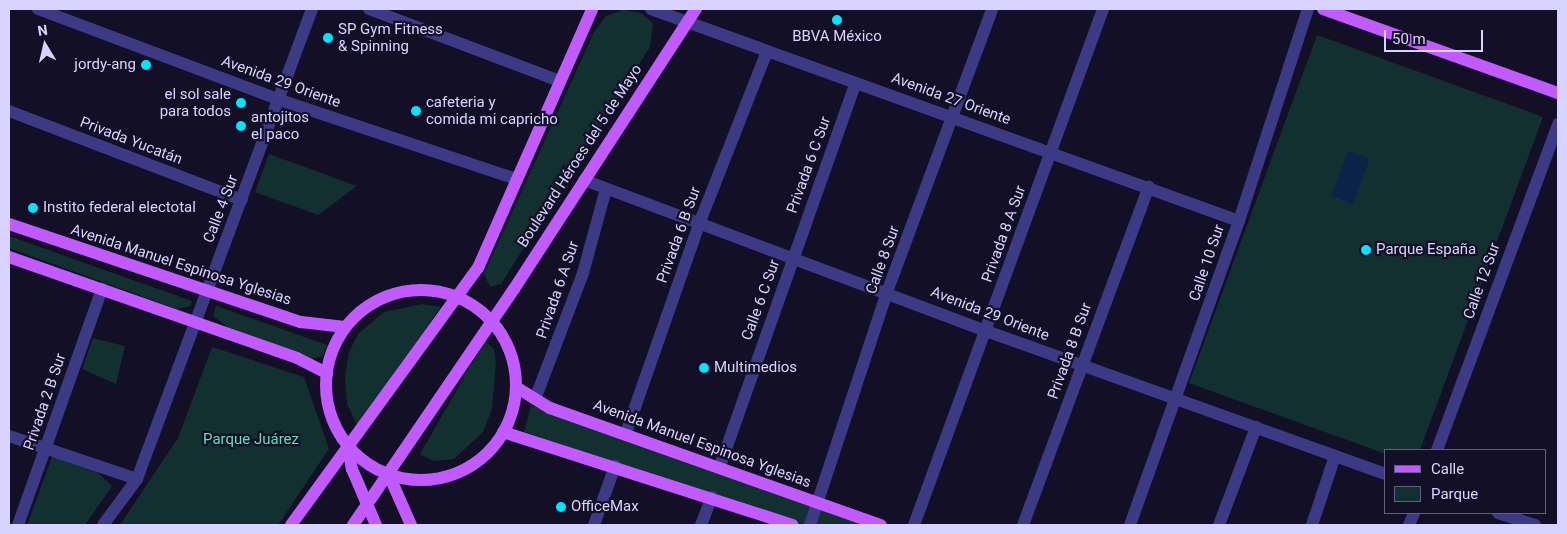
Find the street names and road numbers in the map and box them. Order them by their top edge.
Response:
street label: Avenida 29 Oriente [219,52,343,112]
street label: Boulevard Héroes del 5 de Mayo [514,61,646,251]
street label: Avenida 27 Oriente [889,69,1013,129]
street label: Privada Yucatán [77,113,185,169]
street label: Privada 6 C Sur [783,114,835,216]
street label: Calle 4 Sur [200,172,242,246]
street label: Privada 8 A Sur [978,183,1030,285]
street label: Privada 6 B Sur [653,184,705,286]
street label: Avenida Manuel Espinosa Yglesias [69,221,293,309]
street label: Calle 10 Sur [1186,222,1228,304]
street label: Calle 8 Sur [862,223,904,297]
street label: Privada 6 A Sur [533,239,583,341]
street label: Calle 12 Sur [1460,240,1504,322]
street label: Calle 6 C Sur [738,257,784,343]
street label: Avenida 29 Oriente [928,283,1052,345]
street label: Privada 8 B Sur [1044,300,1096,402]
street label: Privada 2 B Sur [20,351,70,453]
street label: Avenida Manuel Espinosa Yglesias [591,396,813,492]

